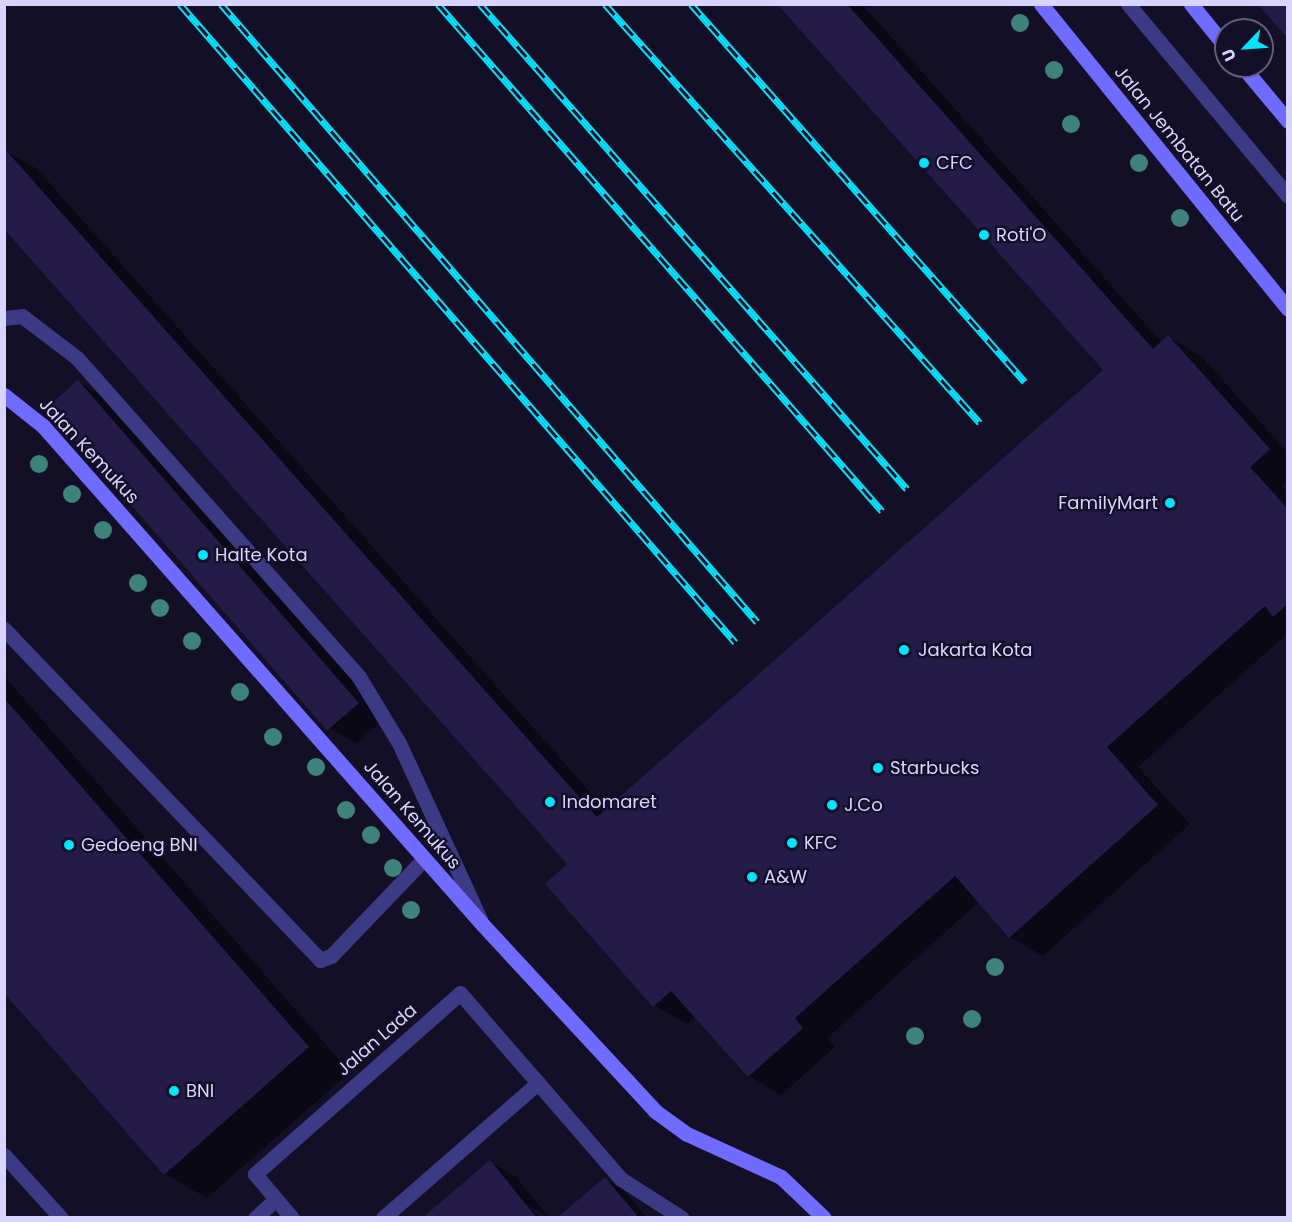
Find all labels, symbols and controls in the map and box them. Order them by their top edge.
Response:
north arrow [1214,18,1274,78]
text: U [1216,45,1242,65]
street label: Jalan Jembatan Batu [1109,62,1249,226]
place label: CFC [936,152,973,174]
marker: CFC [917,156,931,170]
place label: Roti'O [996,224,1046,246]
marker: Roti'O [977,228,991,242]
street label: Jalan Kemukus [34,394,144,508]
place label: FamilyMart [1058,492,1158,514]
marker: FamilyMart [1163,496,1177,510]
place label: Halte Kota [215,544,308,566]
marker: Halte Kota [196,548,210,562]
place label: Jakarta Kota [918,639,1032,661]
marker: Jakarta Kota [895,641,913,659]
street label: Jalan Kemukus [359,756,465,874]
place label: Starbucks [890,757,979,779]
marker: Starbucks [871,761,885,775]
place label: Indomaret [562,791,657,813]
place label: J.Co [844,794,883,816]
marker: Indomaret [543,795,557,809]
marker: J.Co [825,798,839,812]
place label: KFC [804,832,838,854]
place label: Gedoeng BNI [81,834,198,856]
marker: KFC [785,836,799,850]
marker: Gedoeng BNI [62,838,76,852]
place label: A&W [764,866,807,888]
marker: A&W [745,870,759,884]
street label: Jalan Lada [333,999,421,1081]
place label: BNI [186,1080,214,1102]
marker: BNI [167,1084,181,1098]

